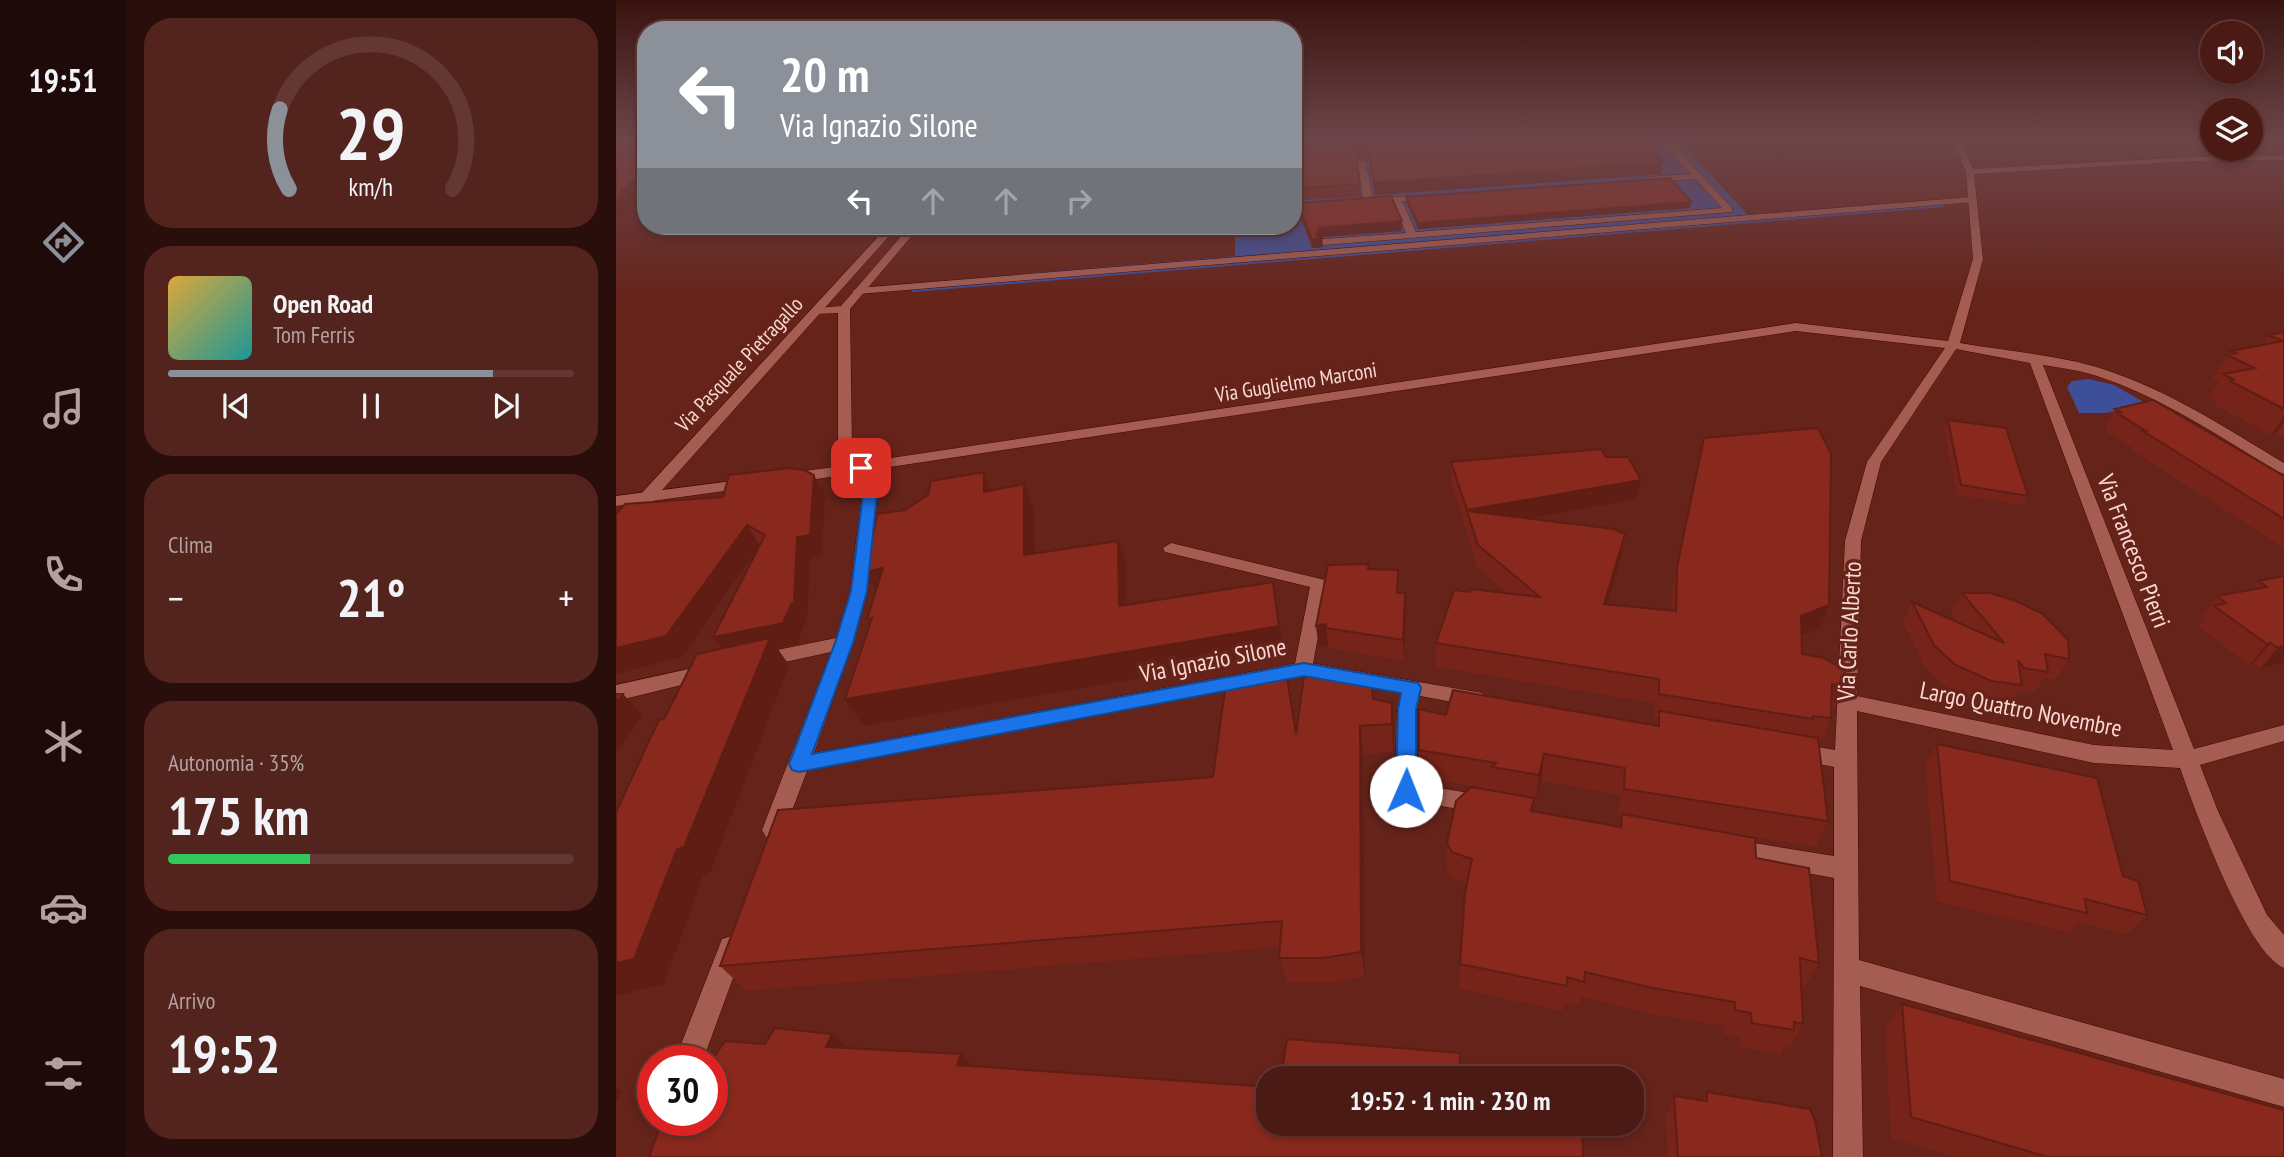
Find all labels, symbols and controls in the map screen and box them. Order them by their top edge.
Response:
map controls [2200,21,2263,161]
button: sound [2200,21,2263,84]
text: 20 m [780,42,869,106]
icon: left [665,49,756,140]
text: 19:51 [28,59,98,101]
text: 29 [336,85,406,179]
button: layers [2200,98,2263,161]
text: Via Ignazio Silone [780,104,978,146]
text: km/h [349,171,393,203]
icon: left [841,182,879,220]
icon: ahead [914,182,952,220]
icon: ahead [987,182,1025,220]
icon: right [1060,182,1098,220]
icon: directions [39,218,88,267]
text: Open Road [273,287,373,320]
street label: Via Pasquale Pietragallo [669,291,809,438]
text: Tom Ferris [273,320,355,349]
street label: Via Guglielmo Marconi [1212,356,1379,408]
icon: music [39,384,88,433]
icon: previous [217,387,255,425]
icon: pause [352,387,390,425]
icon: next [487,387,525,425]
pin [831,438,891,498]
icon: arrive [842,449,880,487]
street label: Via Francesco Pierri [2090,469,2177,632]
text: Clima [168,530,213,559]
icon: phone [39,550,88,599]
street label: Via Carlo Alberto [1830,561,1868,702]
text: 21° [337,564,405,631]
text: − [168,573,184,622]
text: + [558,573,574,622]
street label: Via Ignazio Silone [1136,631,1289,690]
street label: Largo Quattro Novembre [1918,674,2124,744]
icon: climate [39,717,88,766]
text: Autonomia · 35% [168,748,304,777]
position arrow [1369,754,1443,828]
text: 175 km [168,782,309,849]
icon: car [39,883,88,932]
text: Arrivo [168,986,215,1015]
text: 19:52 [168,1020,280,1087]
speed limit sign: 30 [637,1045,728,1136]
icon: filters [39,1049,88,1098]
text: 19:52 · 1 min · 230 m [1350,1084,1550,1117]

